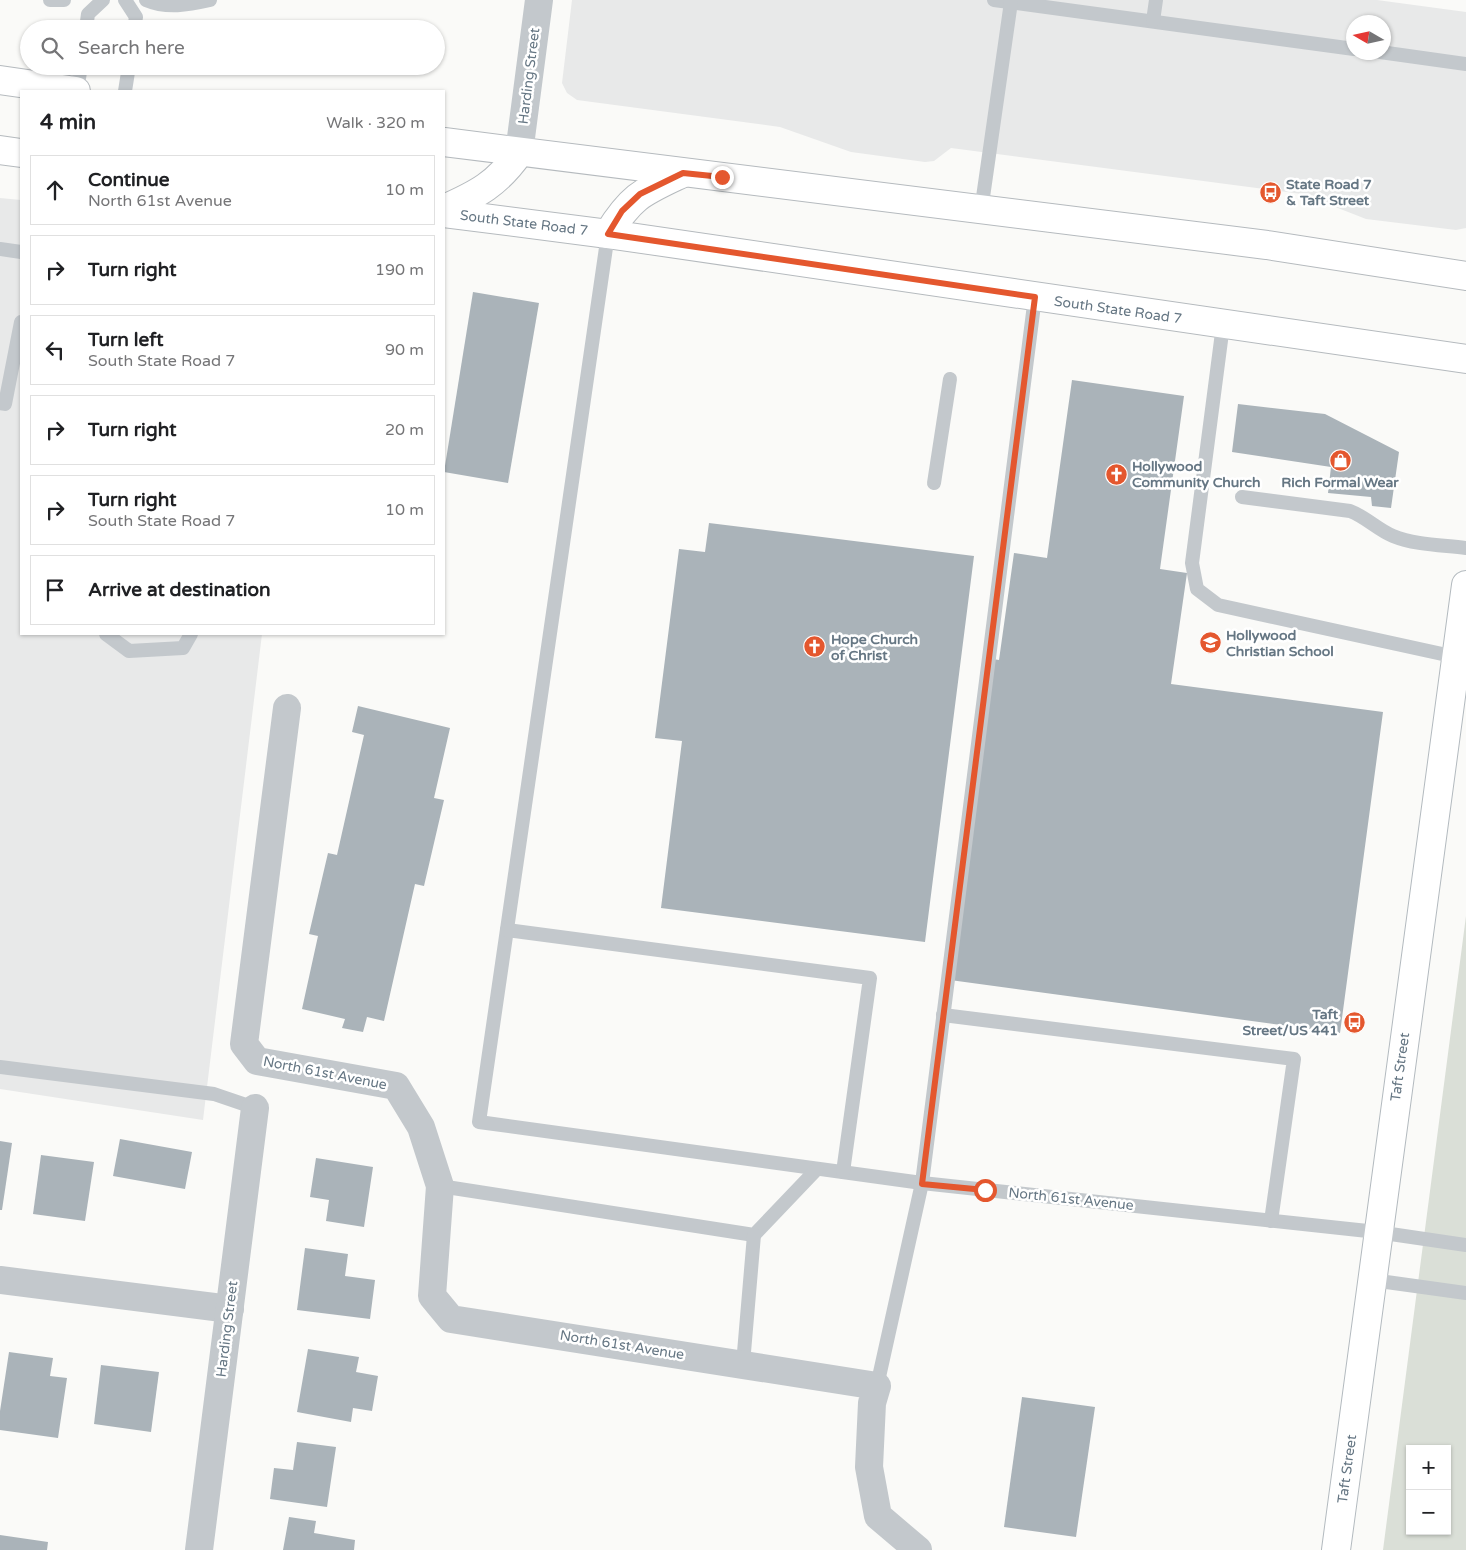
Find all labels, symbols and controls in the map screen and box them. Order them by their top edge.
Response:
north arrow [1346,15,1391,60]
search box [20,20,445,75]
street label: Harding Street [515,26,543,125]
icon: search [38,34,66,62]
text: Search here [78,37,185,59]
text: 4 min [40,110,96,135]
text: Walk · 320 m [326,113,425,133]
route end [711,166,734,189]
text: Continue [88,169,170,191]
icon: ahead [41,176,69,204]
place label: State Road 7 & Taft Street [1286,176,1372,209]
text: 10 m [385,180,424,200]
bus stop icon: State Road 7 & Taft Street [1258,180,1282,204]
text: North 61st Avenue [88,191,232,211]
street label: South State Road 7 [459,207,589,239]
icon: right [41,256,69,284]
text: Turn right [88,259,176,281]
text: 190 m [375,260,424,280]
street label: South State Road 7 [1053,293,1183,327]
text: Turn left [88,329,164,351]
icon: left [41,336,69,364]
text: 90 m [385,340,424,360]
text: South State Road 7 [88,351,235,371]
icon: right [41,416,69,444]
text: Turn right [88,419,176,441]
text: 20 m [385,420,424,440]
shop icon: Rich Formal Wear [1328,448,1352,472]
place label: Hollywood Community Church [1132,458,1261,491]
church icon: Hollywood Community Church [1104,462,1128,486]
place label: Rich Formal Wear [1281,474,1399,491]
text: Turn right [88,489,176,511]
icon: right [41,496,69,524]
text: 10 m [385,500,424,520]
text: South State Road 7 [88,511,235,531]
icon: arrive [41,576,69,604]
text: Arrive at destination [88,579,271,601]
place label: Hollywood Christian School [1226,627,1334,660]
place label: Hope Church of Christ [831,631,918,664]
school or university icon: Hollywood Christian School [1198,631,1222,655]
church icon: Hope Church of Christ [803,635,827,659]
place label: Taft Street/US 441 [1243,1006,1339,1039]
bus stop icon: Taft Street/US 441 [1342,1010,1366,1034]
street label: Taft Street [1387,1031,1413,1103]
street label: North 61st Avenue [262,1053,388,1093]
route start [974,1179,997,1202]
street label: North 61st Avenue [1008,1184,1135,1214]
street label: Harding Street [213,1279,241,1378]
street label: North 61st Avenue [559,1327,686,1363]
street label: Taft Street [1334,1433,1360,1505]
map controls [1406,1445,1451,1535]
button: + [1406,1445,1451,1490]
button: − [1406,1490,1451,1535]

